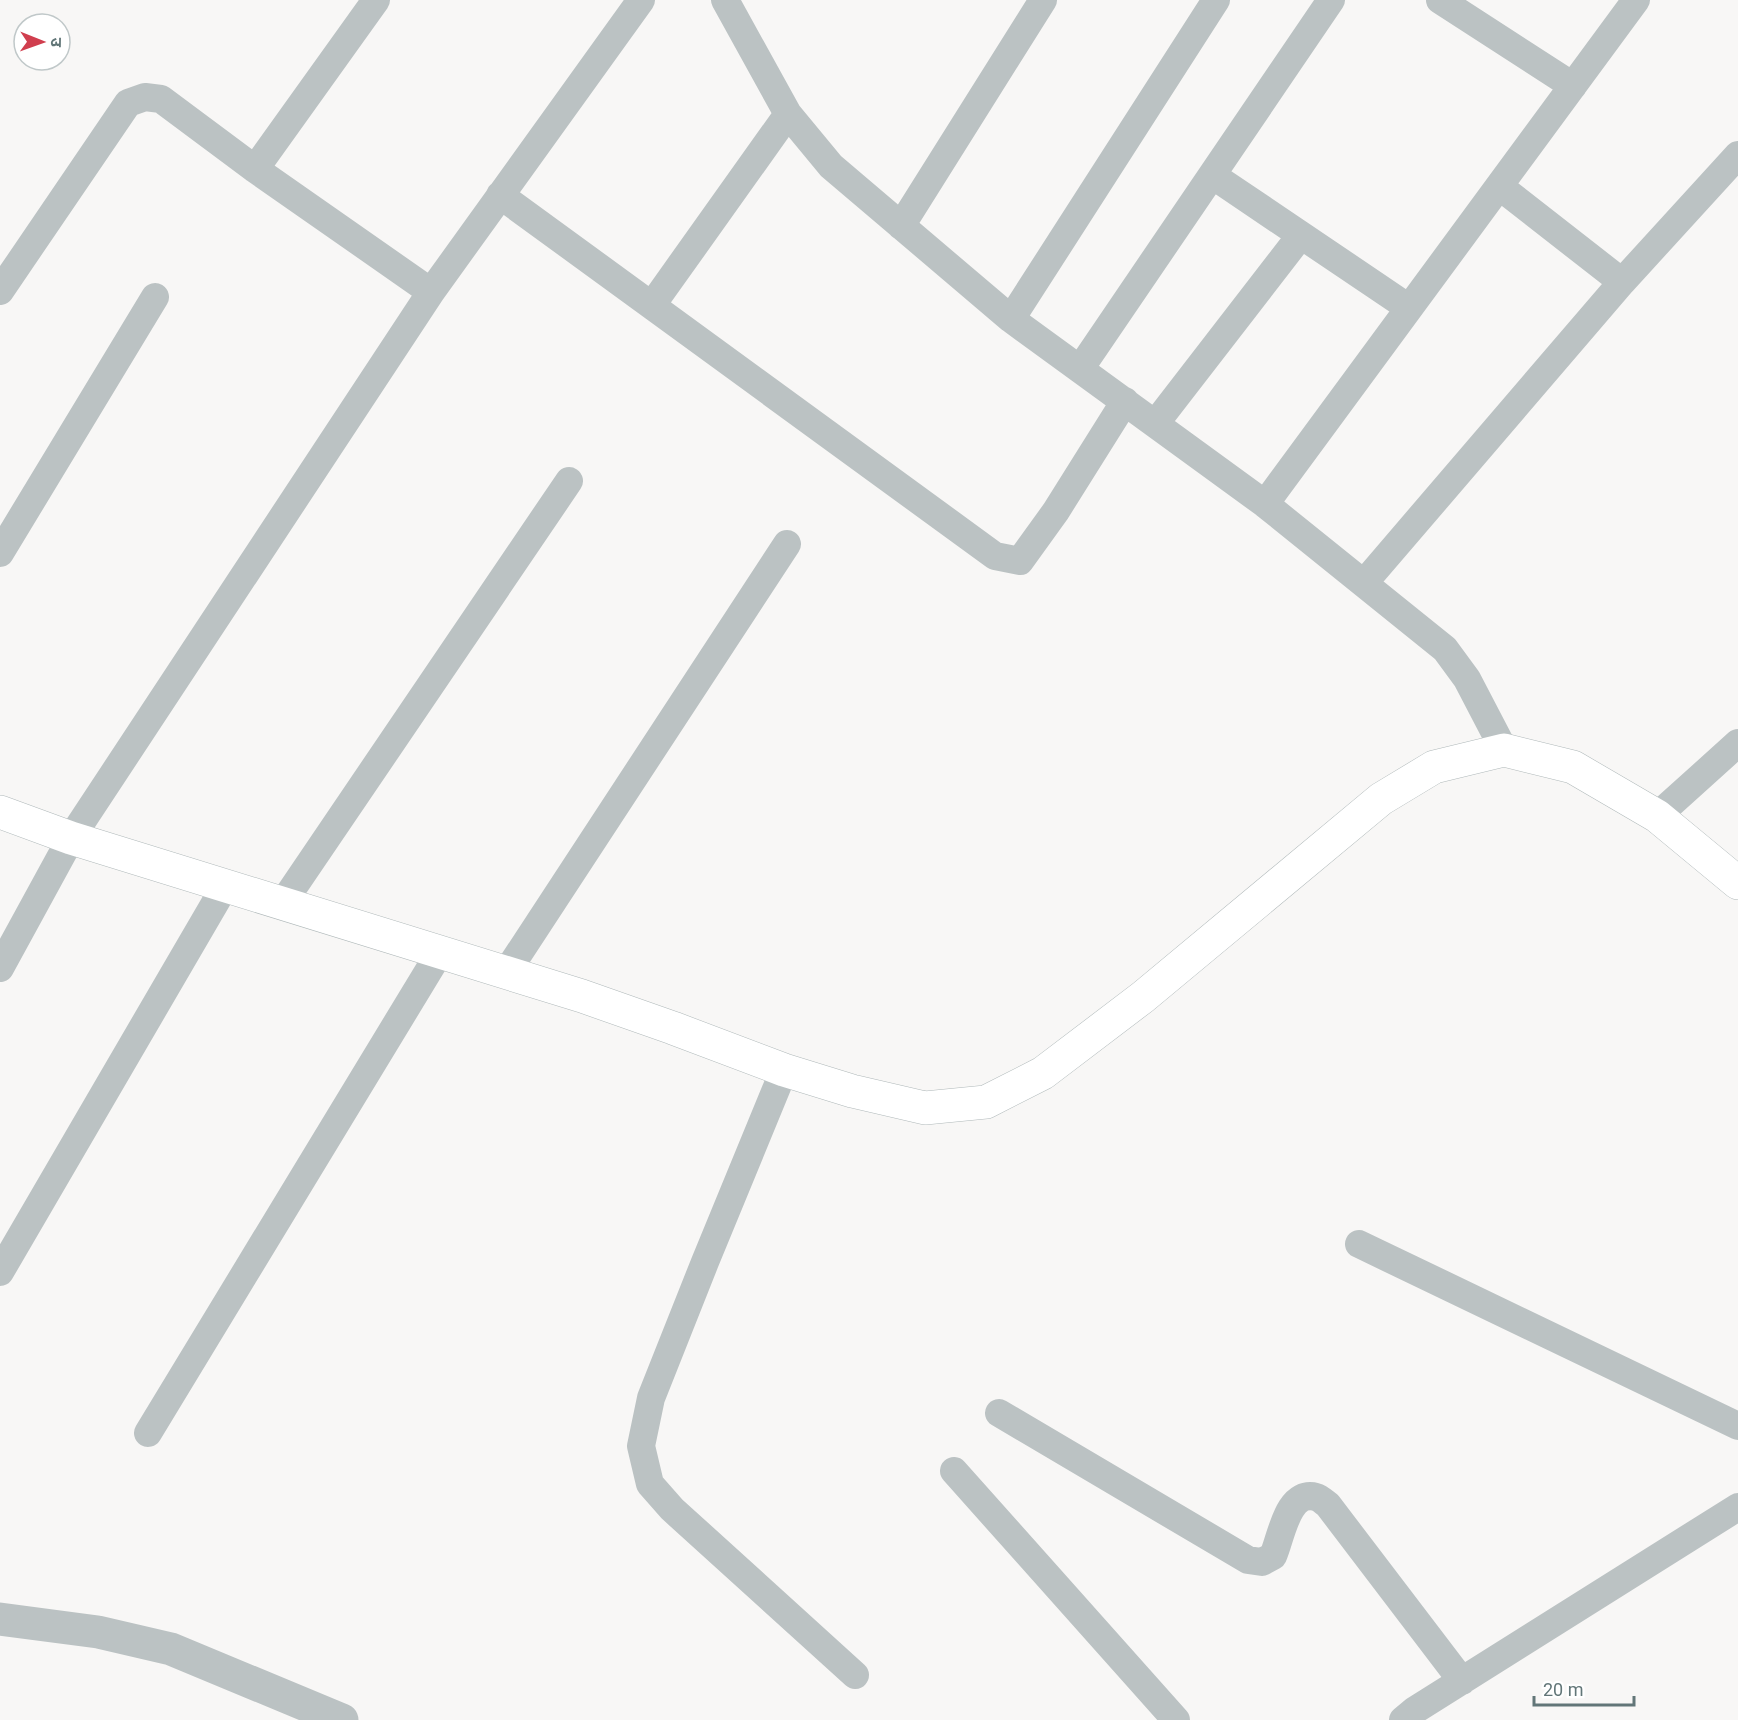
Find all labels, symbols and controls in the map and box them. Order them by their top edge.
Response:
north arrow [12,12,72,72]
text: उ [47,37,66,48]
scale bar [1534,1669,1634,1707]
text: 20 m [1543,1679,1583,1700]

